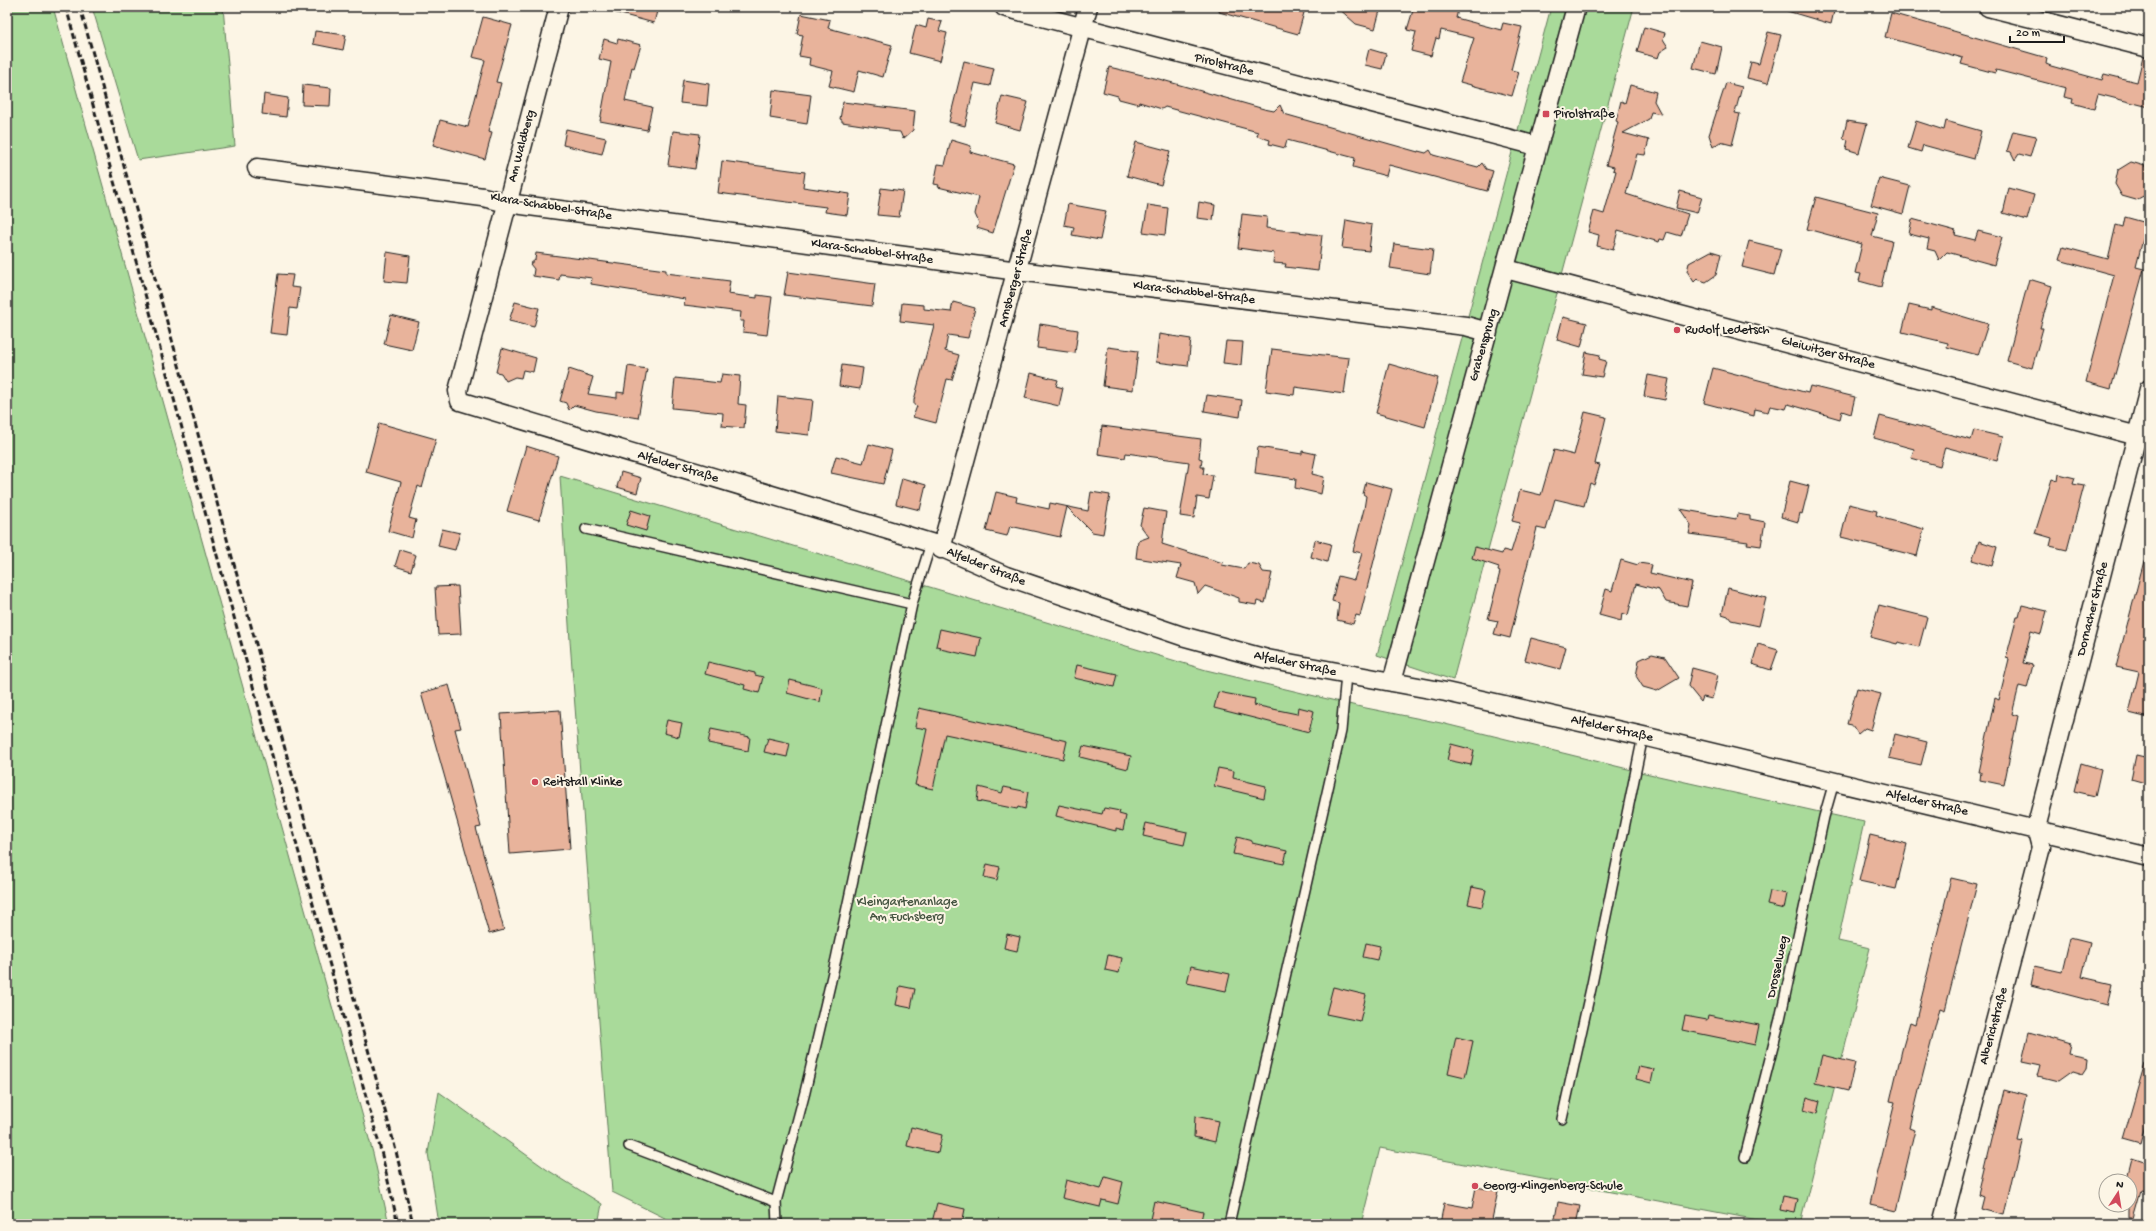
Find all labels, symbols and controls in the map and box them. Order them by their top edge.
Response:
scale bar [2010,18,2064,44]
text: 20 m [2016,27,2041,41]
street label: Pirolstraße [1192,50,1256,80]
place label: Pirolstraße [1553,107,1615,122]
street label: Am Waldberg [505,108,539,184]
marker: Pirolstraße [1541,109,1551,119]
street label: Klara-Schabbel-Straße [489,190,613,224]
street label: Arnsberger Straße [996,227,1036,329]
street label: Klara-Schabbel-Straße [810,236,934,268]
street label: Klara-Schabbel-Straße [1132,278,1256,308]
street label: Grabensprung [1466,307,1502,383]
place label: Rudolf Ledetsch [1685,323,1770,338]
marker: Rudolf Ledetsch [1672,325,1682,335]
street label: Gleiwitzer Straße [1779,333,1877,373]
street label: Alfelder Straße [636,448,721,487]
street label: Alfelder Straße [944,544,1028,590]
street label: Dornacher Straße [2074,560,2112,659]
street label: Alfelder Straße [1252,648,1338,680]
street label: Alfelder Straße [1569,712,1655,746]
place label: Reitstall Klinke [543,775,623,790]
marker: Reitstall Klinke [530,777,540,787]
street label: Alfelder Straße [1884,786,1970,820]
park label: Kleingartenanlage Am Fuchsberg [857,895,958,925]
street label: Drosselweg [1764,935,1792,1000]
street label: Alberichstraße [1976,985,2012,1066]
north arrow [2098,1173,2138,1213]
place label: Georg-Klingenberg-Schule [1483,1179,1623,1194]
text: N [2115,1179,2124,1192]
marker: Georg-Klingenberg-Schule [1470,1181,1480,1191]

